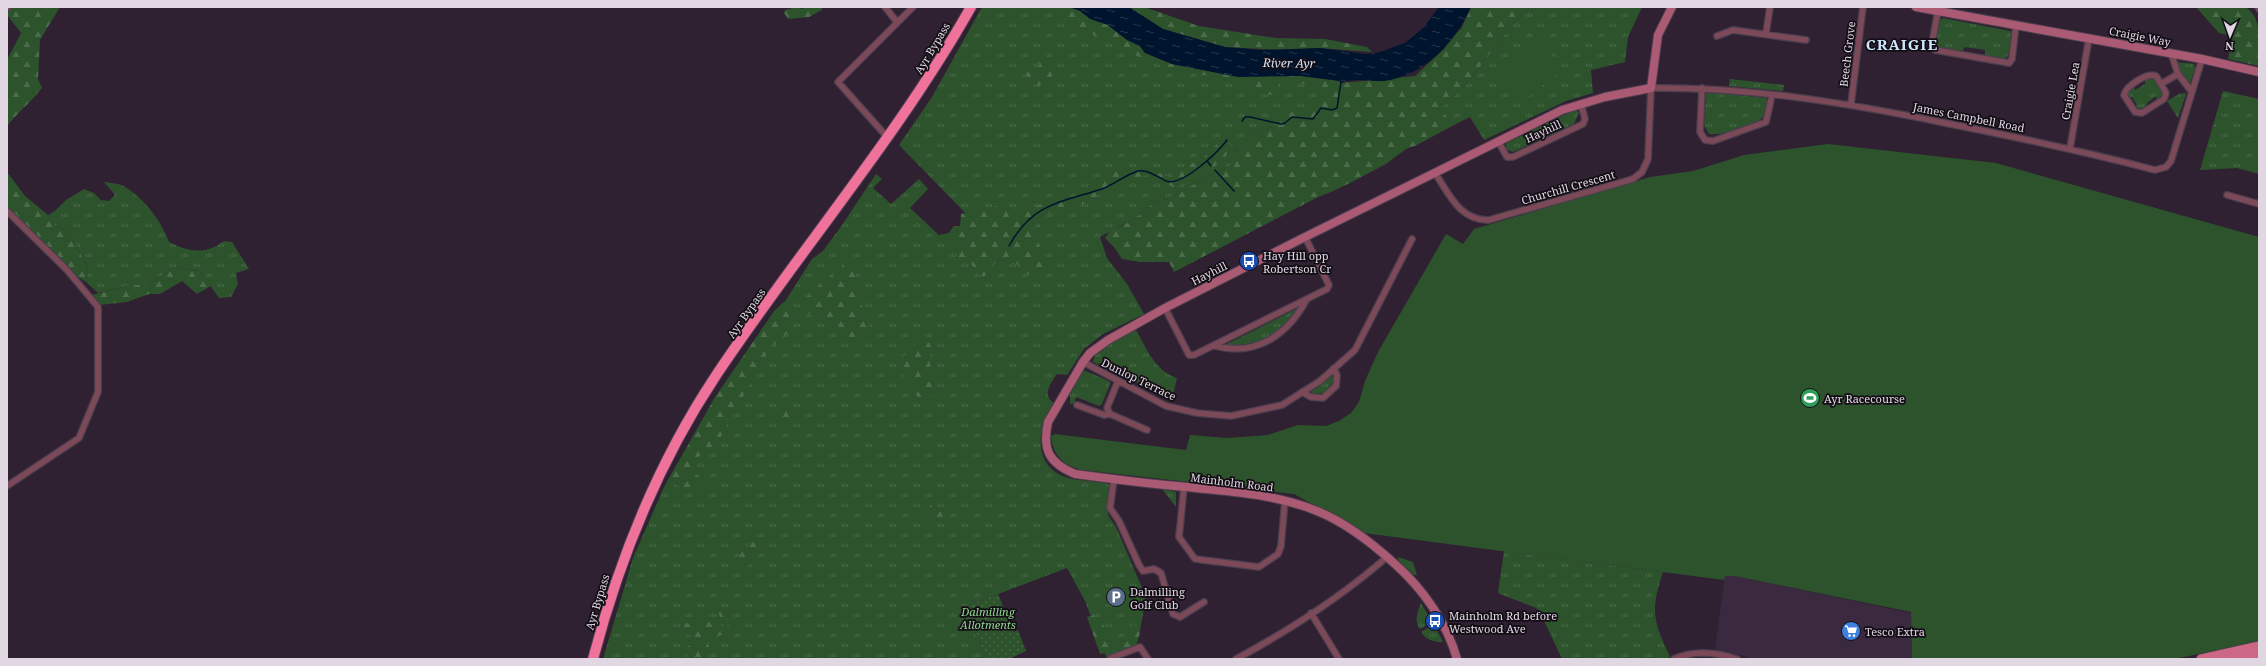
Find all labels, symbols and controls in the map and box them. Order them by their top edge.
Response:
north arrow [2210,16,2250,56]
street label: Ayr Bypass [911,19,953,77]
street label: Beech Grove [1836,20,1858,88]
street label: Craigie Way [2108,23,2173,49]
district label: CRAIGIE [1866,34,1938,54]
text: N [2225,39,2234,54]
water label: River Ayr [1262,54,1316,72]
street label: Craigie Lea [2058,61,2082,121]
street label: James Campbell Road [1911,99,2026,135]
street label: Hayhill [1522,116,1564,146]
street label: Churchill Crescent [1520,166,1617,208]
place label: Hay Hill opp Robertson Cr [1263,248,1332,276]
bus stop icon: Hay Hill opp Robertson Cr [1238,250,1260,272]
street label: Hayhill [1189,257,1230,288]
street label: Ayr Bypass [723,285,769,341]
street label: Dunlop Terrace [1099,354,1179,404]
sports icon: Ayr Racecourse [1799,387,1821,409]
place label: Ayr Racecourse [1824,391,1905,406]
street label: Mainholm Road [1190,469,1275,495]
street label: Ayr Bypass [581,572,613,632]
place label: Dalmilling Golf Club [1130,584,1185,612]
parking icon: Dalmilling Golf Club [1105,586,1127,608]
park label: Dalmilling Allotments [959,604,1016,632]
place label: Mainholm Rd before Westwood Ave [1449,608,1557,636]
bus stop icon: Mainholm Rd before Westwood Ave [1424,610,1446,632]
supermarket icon: Tesco Extra [1840,620,1862,642]
place label: Tesco Extra [1865,624,1925,639]

